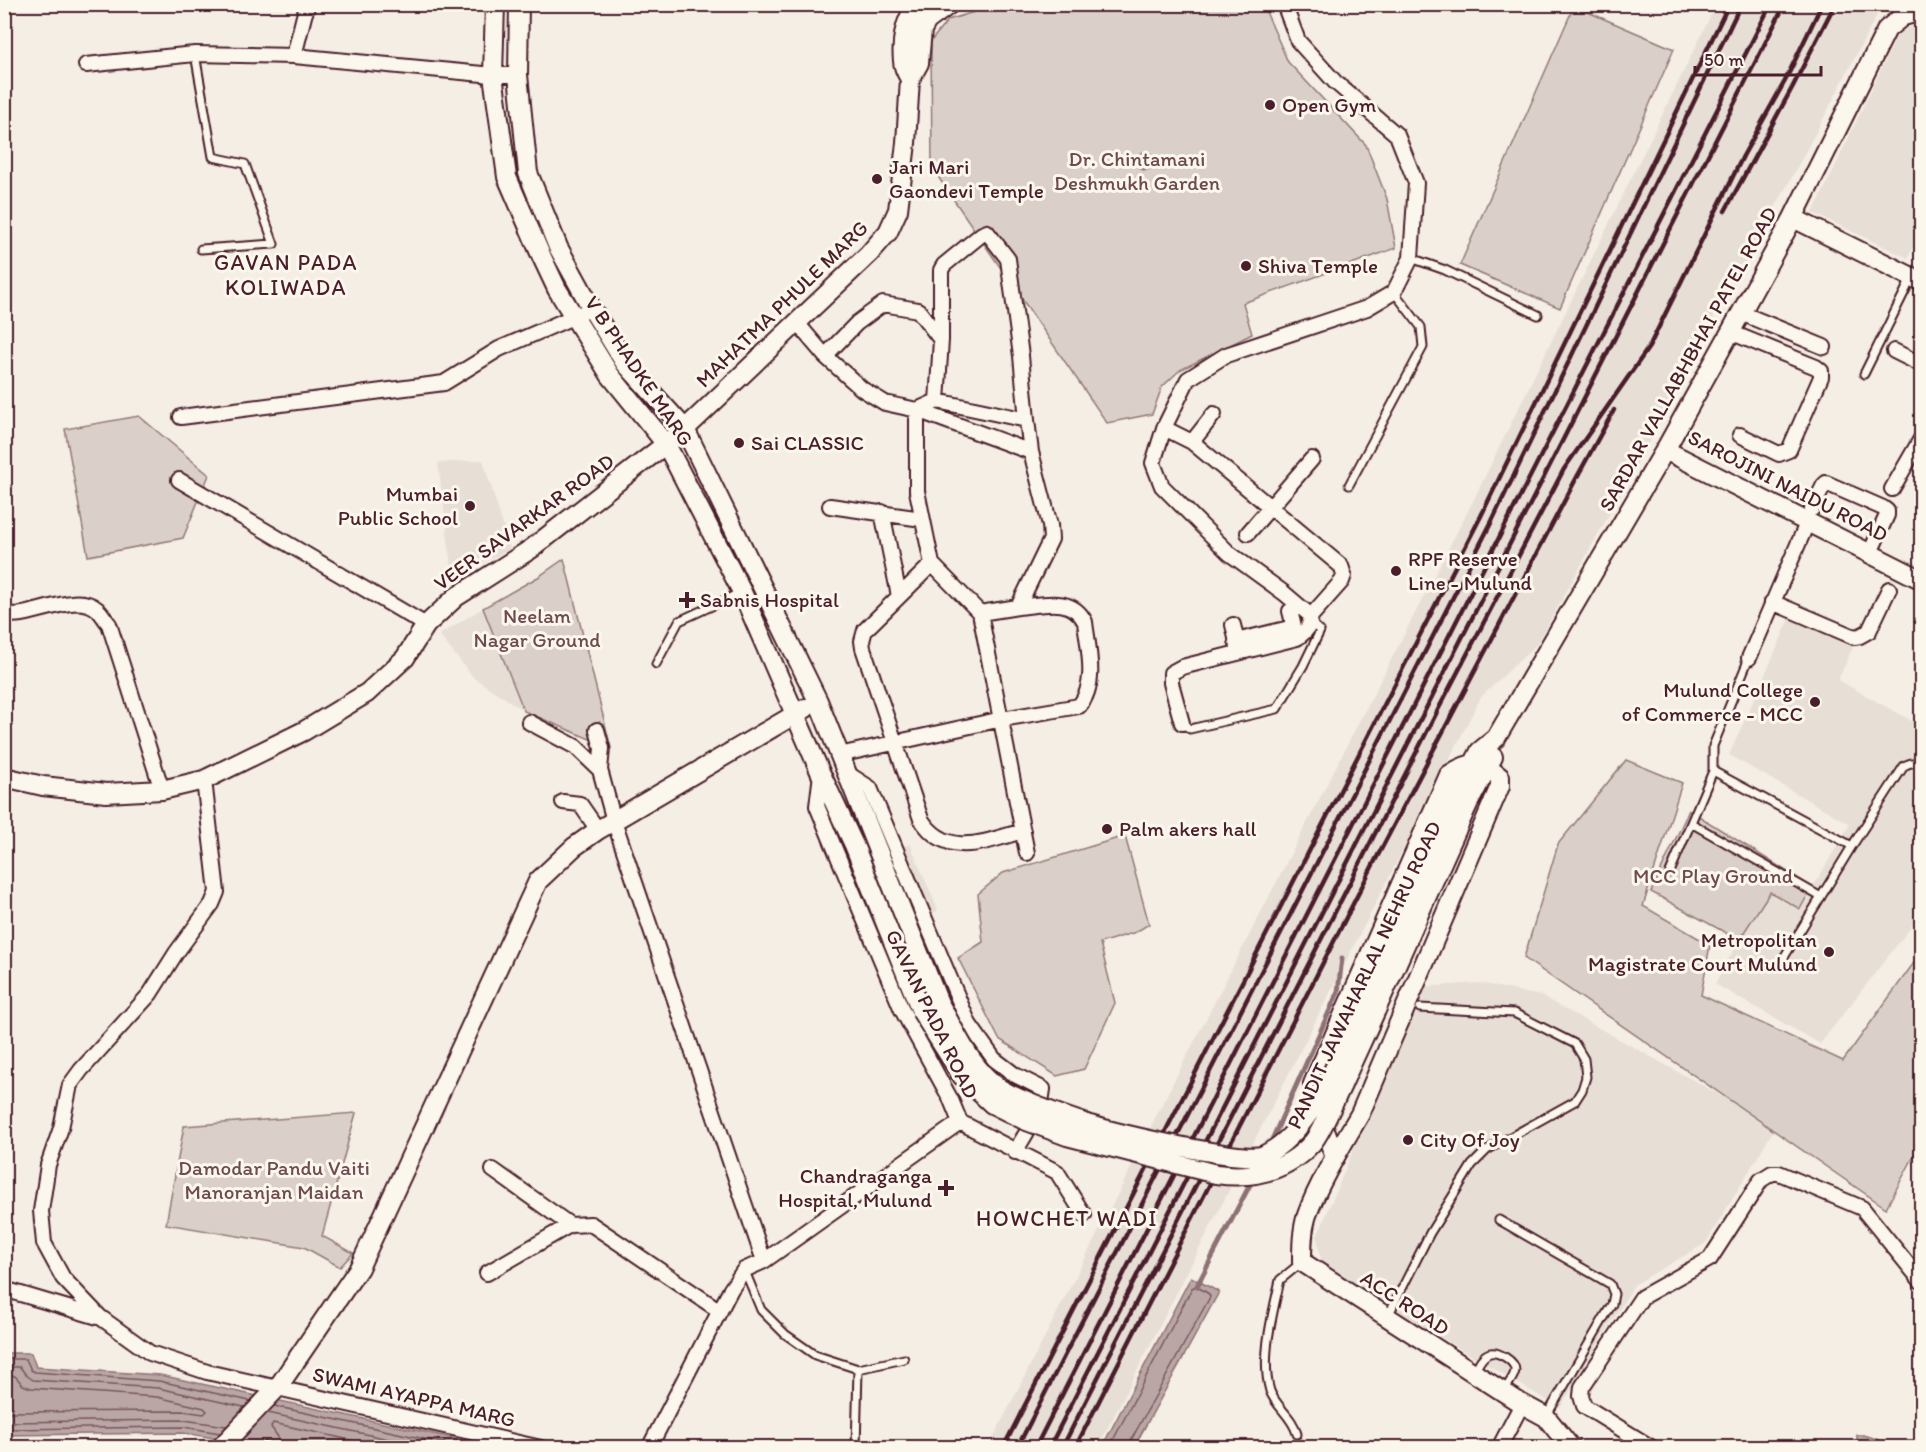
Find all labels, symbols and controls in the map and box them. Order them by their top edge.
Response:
scale bar [1695,39,1821,77]
text: 50 m [1704,49,1744,71]
place label: Open Gym [1282,92,1377,117]
marker: Open Gym [1263,98,1277,112]
park label: Dr. Chintamani Deshmukh Garden [1054,146,1220,195]
place label: Jari Mari Gaondevi Temple [889,154,1044,203]
marker: Jari Mari Gaondevi Temple [870,172,884,186]
street label: SARDAR VALLABHBHAI PATEL ROAD [1593,202,1782,515]
street label: MAHATMA PHULE MARG [690,215,873,392]
district label: GAVAN PADA KOLIWADA [214,249,358,301]
place label: Shiva Temple [1258,253,1378,278]
marker: Shiva Temple [1239,259,1253,273]
street label: V B PHADKE MARG [580,291,699,451]
street label: SAROJINI NAIDU ROAD [1684,424,1892,547]
place label: Sai CLASSIC [751,430,864,455]
marker: Sai CLASSIC [732,436,746,450]
street label: VEER SAVARKAR ROAD [429,448,619,595]
place label: Mumbai Public School [338,481,458,530]
marker: Mumbai Public School [463,499,477,513]
place label: RPF Reserve Line - Mulund [1408,546,1533,595]
marker: RPF Reserve Line - Mulund [1389,564,1403,578]
place label: Sabnis Hospital [700,587,839,612]
marker: Sabnis Hospital [678,591,696,609]
park label: Neelam Nagar Ground [473,603,601,652]
place label: Mulund College of Commerce - MCC [1621,677,1803,726]
marker: Mulund College of Commerce - MCC [1808,695,1822,709]
place label: Palm akers hall [1119,816,1257,841]
street label: PANDIT JAWAHARLAL NEHRU ROAD [1281,817,1446,1133]
marker: Palm akers hall [1100,822,1114,836]
park label: MCC Play Ground [1633,863,1793,888]
street label: GAVAN PADA ROAD [881,925,984,1102]
place label: Metropolitan Magistrate Court Mulund [1588,927,1817,976]
marker: Metropolitan Magistrate Court Mulund [1822,945,1836,959]
place label: City Of Joy [1420,1127,1520,1152]
marker: City Of Joy [1401,1133,1415,1147]
park label: Damodar Pandu Vaiti Manoranjan Maidan [178,1155,370,1204]
place label: Chandraganga Hospital, Mulund [778,1163,932,1212]
marker: Chandraganga Hospital, Mulund [937,1179,955,1197]
district label: HOWCHET WADI [976,1205,1158,1232]
street label: ACC ROAD [1356,1265,1454,1340]
street label: SWAMI AYAPPA MARG [310,1361,518,1432]

